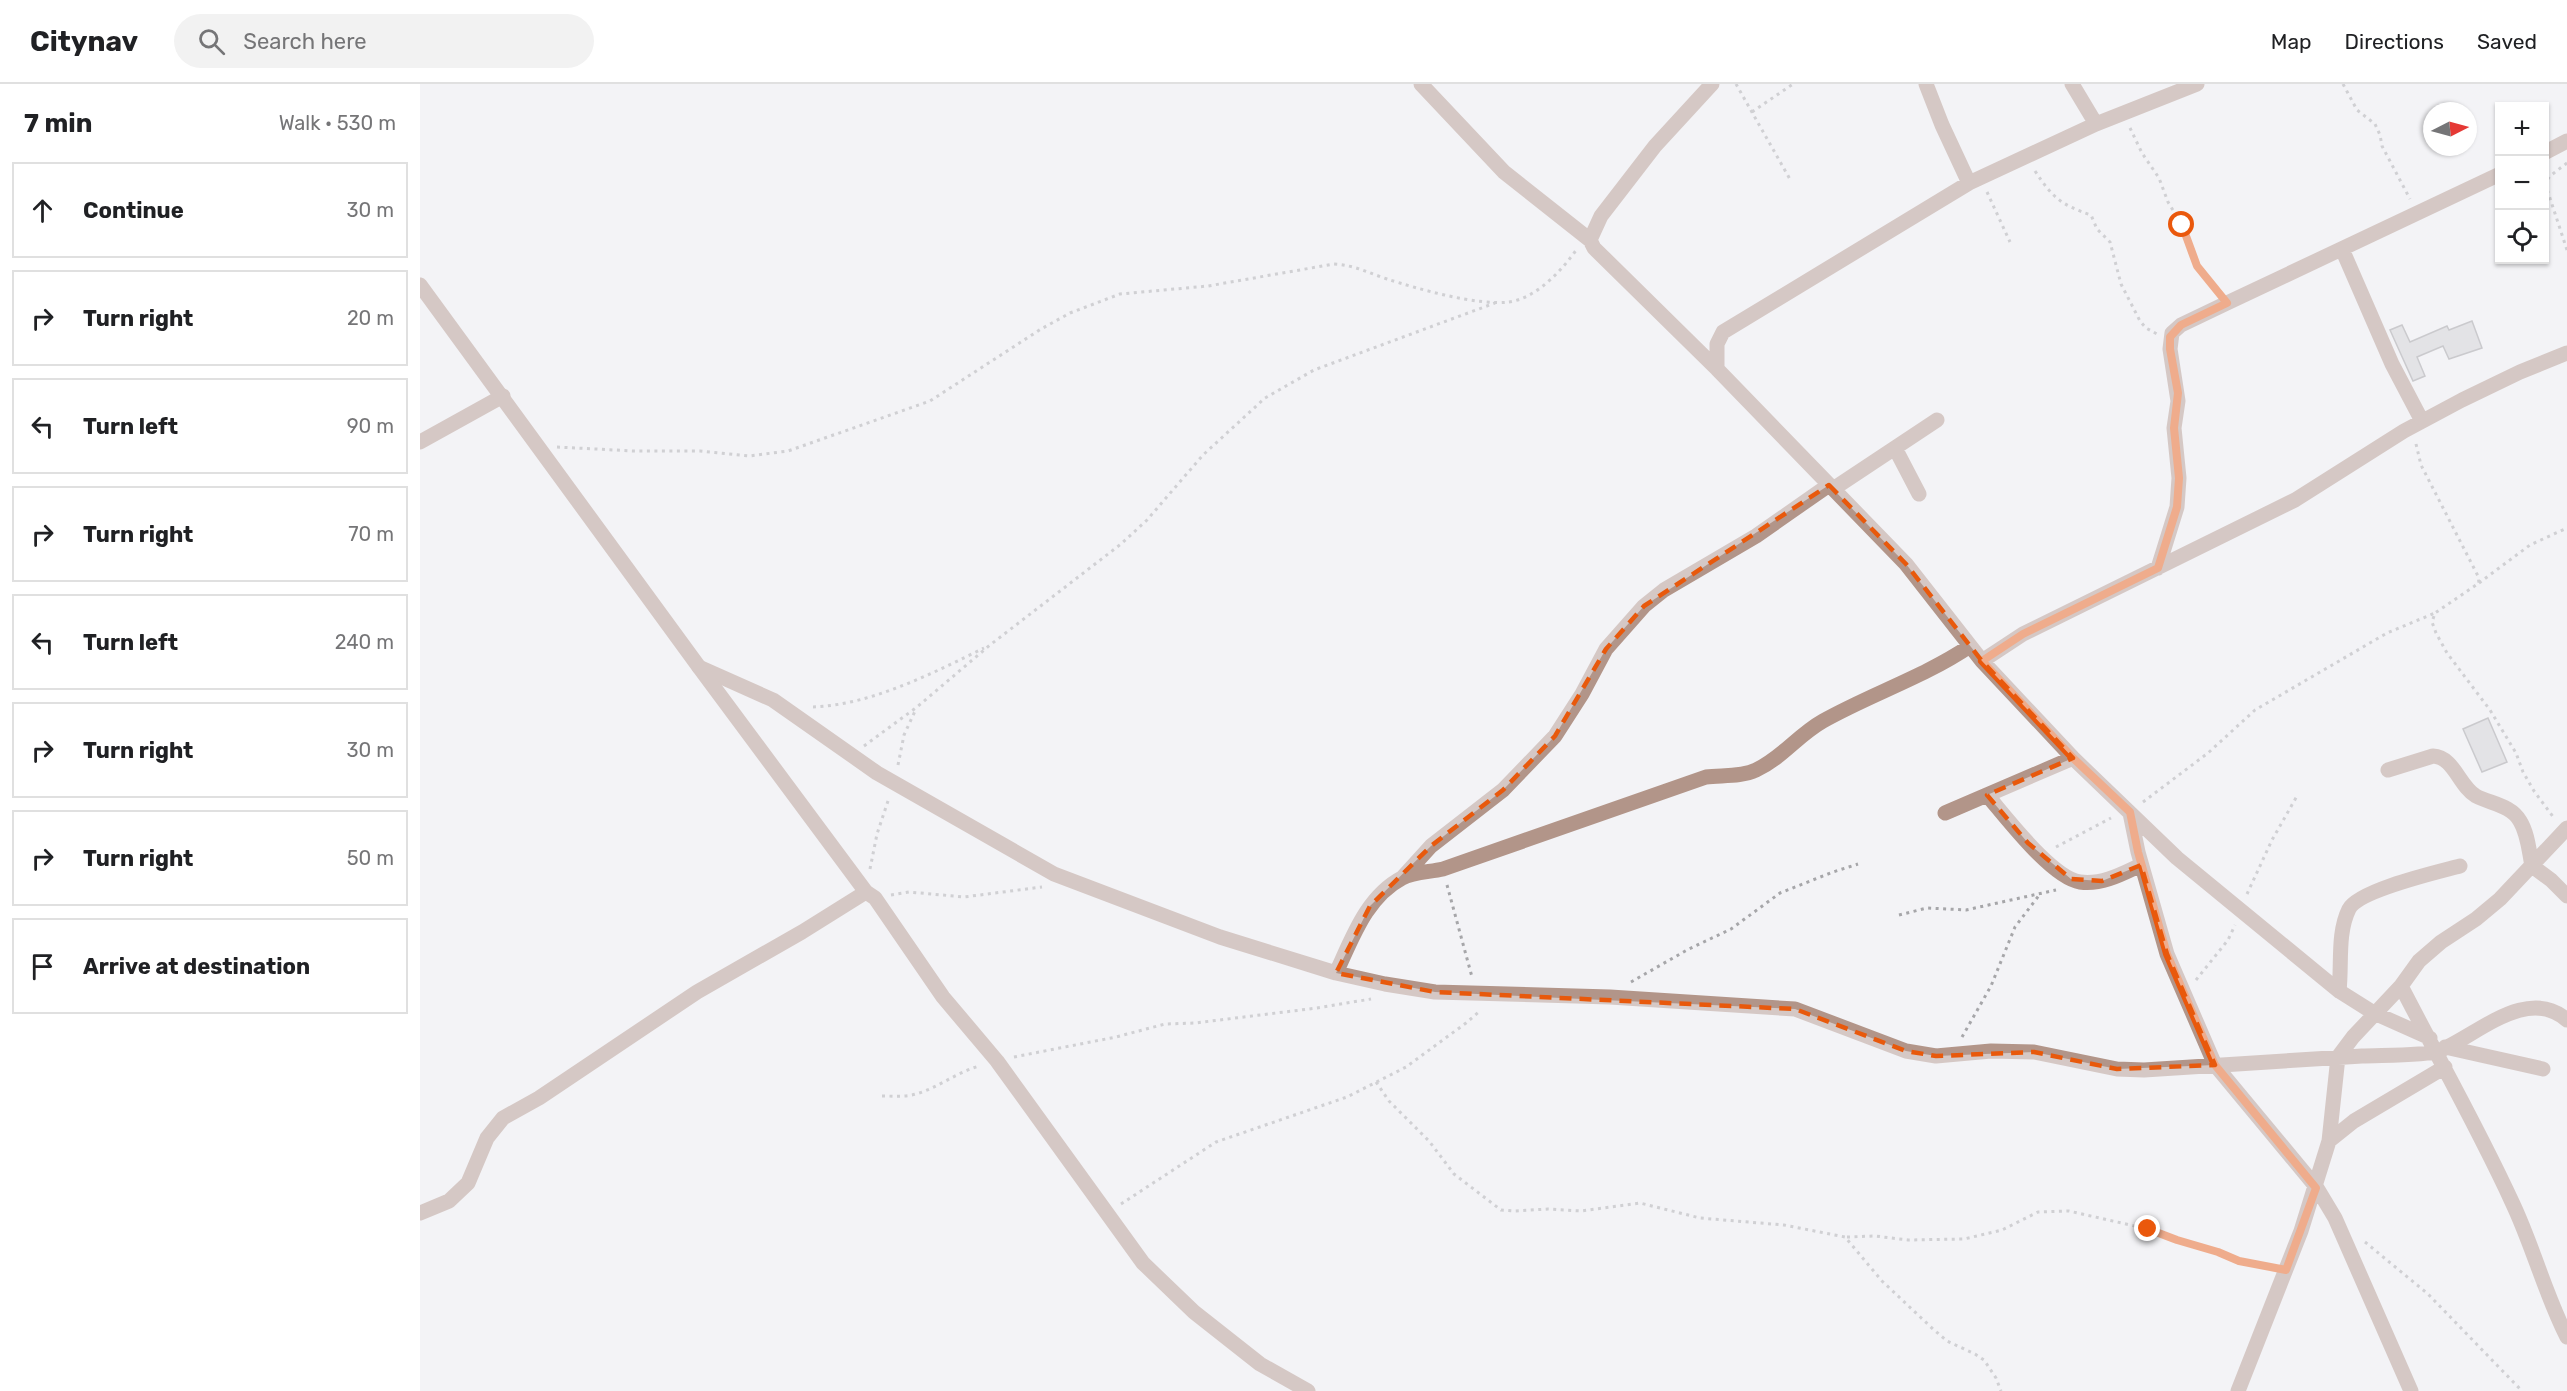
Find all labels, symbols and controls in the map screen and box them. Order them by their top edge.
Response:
search box [174,14,594,68]
text: Citynav [30,25,138,58]
icon: search [195,25,228,58]
text: Search here [243,28,367,55]
text: Map [2271,29,2312,54]
text: Directions [2345,29,2444,54]
text: Saved [2477,29,2537,54]
north arrow [2423,102,2477,156]
map controls [2495,102,2549,264]
button: + [2495,102,2549,156]
text: 7 min [24,108,92,139]
text: Walk · 530 m [279,111,396,135]
button: − [2495,156,2549,210]
icon: ahead [26,194,59,227]
text: Continue [83,197,184,224]
text: 30 m [347,198,394,222]
button: locate [2495,210,2549,264]
route start [2168,211,2194,237]
icon: right [26,302,59,335]
text: Turn right [83,305,193,332]
text: 20 m [347,306,394,330]
icon: left [26,410,59,443]
text: Turn left [83,413,178,440]
text: 90 m [347,414,394,438]
icon: right [26,518,59,551]
text: Turn right [83,521,193,548]
text: 70 m [348,522,394,546]
icon: left [26,626,59,659]
text: Turn left [83,629,178,656]
text: 240 m [335,630,394,654]
icon: right [26,734,59,767]
text: Turn right [83,737,193,764]
text: 30 m [347,738,394,762]
icon: right [26,842,59,875]
text: Turn right [83,845,193,872]
text: 50 m [347,846,394,870]
icon: arrive [26,950,59,983]
text: Arrive at destination [83,953,310,980]
route end [2134,1215,2160,1241]

